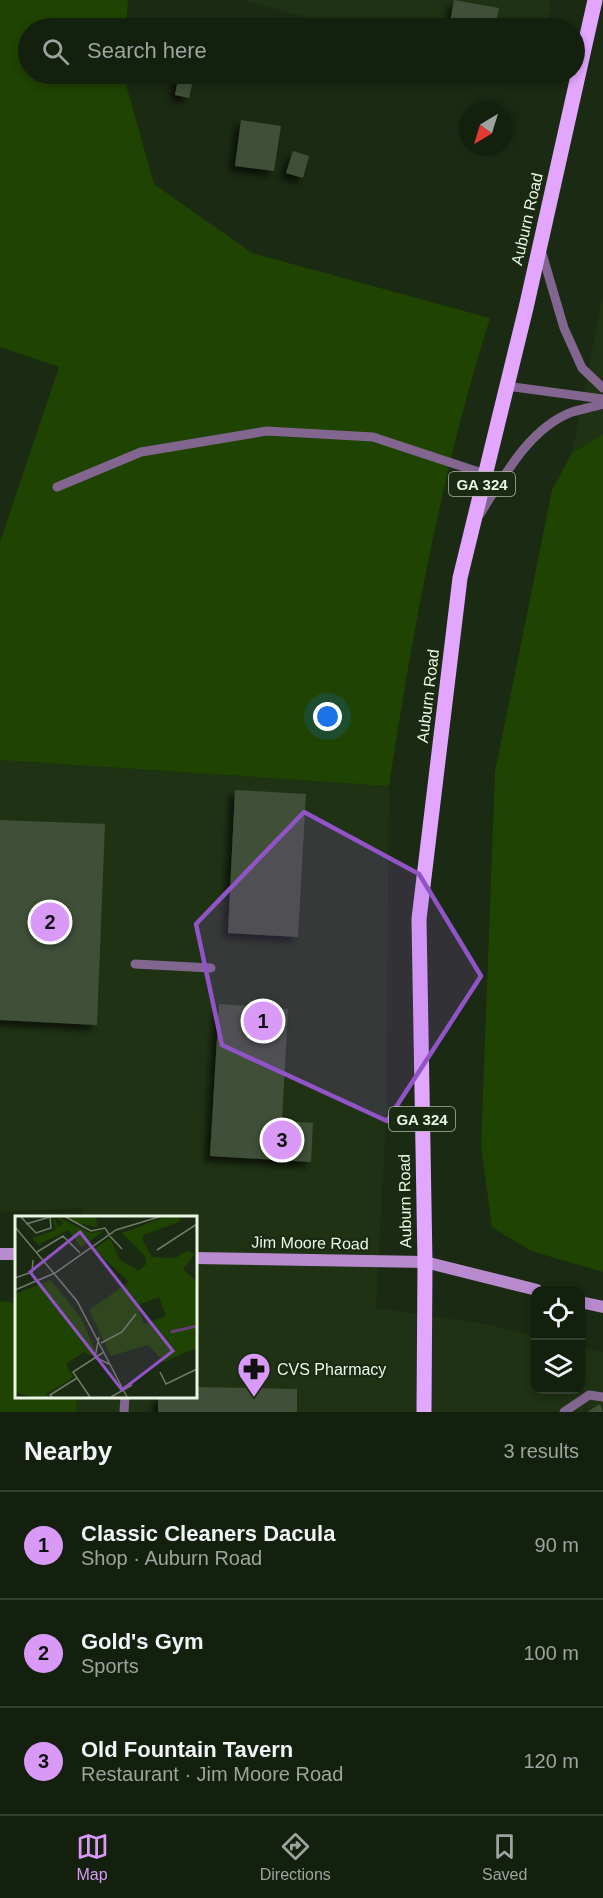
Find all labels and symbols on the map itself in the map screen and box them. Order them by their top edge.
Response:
north arrow [459,102,513,156]
street label: Auburn Road [508,171,546,267]
road number: GA 324 [449,472,515,496]
street label: Auburn Road [414,648,442,744]
your location [313,702,342,731]
pin: 2 [31,900,70,944]
pin: 1 [244,998,282,1044]
road number: GA 324 [389,1107,455,1131]
pin: 3 [262,1118,302,1162]
street label: Auburn Road [396,1154,414,1248]
inset map [15,1216,196,1397]
street label: Jim Moore Road [251,1233,369,1253]
pharmacy icon: CVS Pharmacy [236,1351,272,1398]
place label: CVS Pharmacy [277,1361,386,1378]

